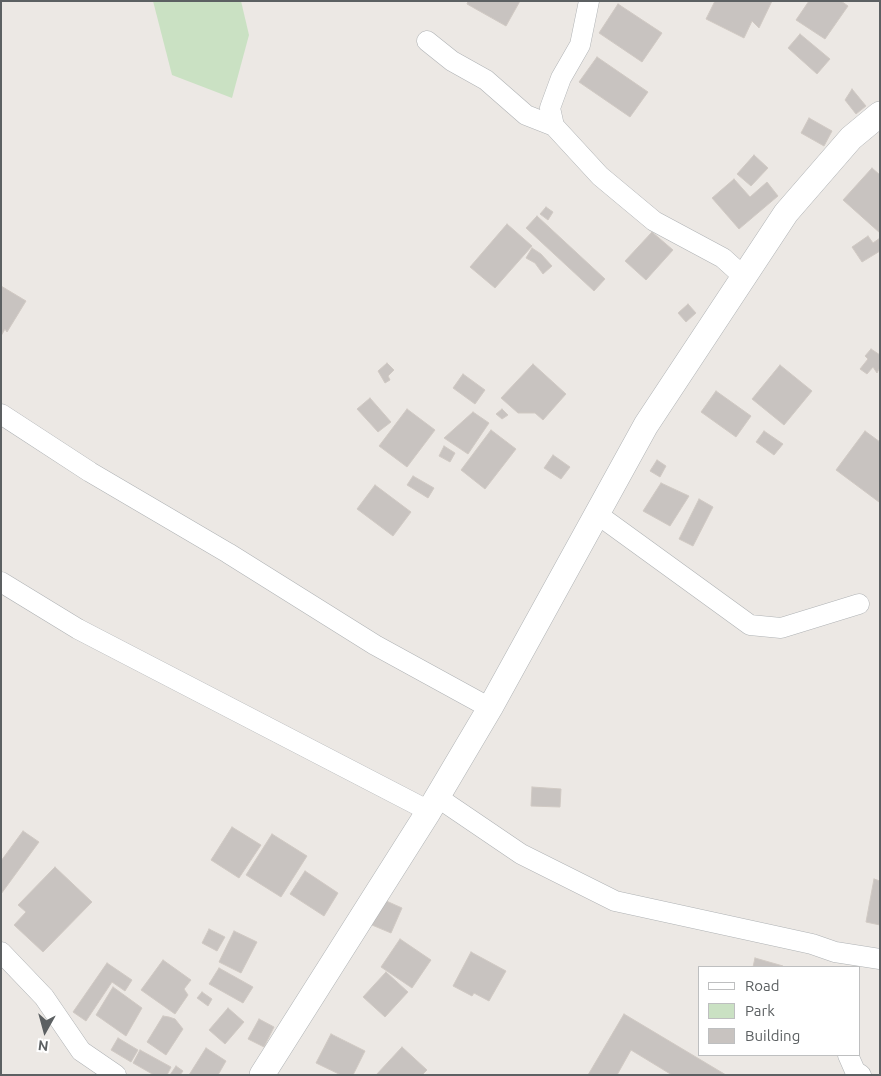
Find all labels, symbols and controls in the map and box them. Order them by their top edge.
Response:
legend [698,966,861,1056]
text: Road [745,977,780,994]
text: Park [745,1002,775,1019]
north arrow [20,1006,70,1056]
text: Building [745,1027,800,1044]
text: N [37,1037,49,1054]

